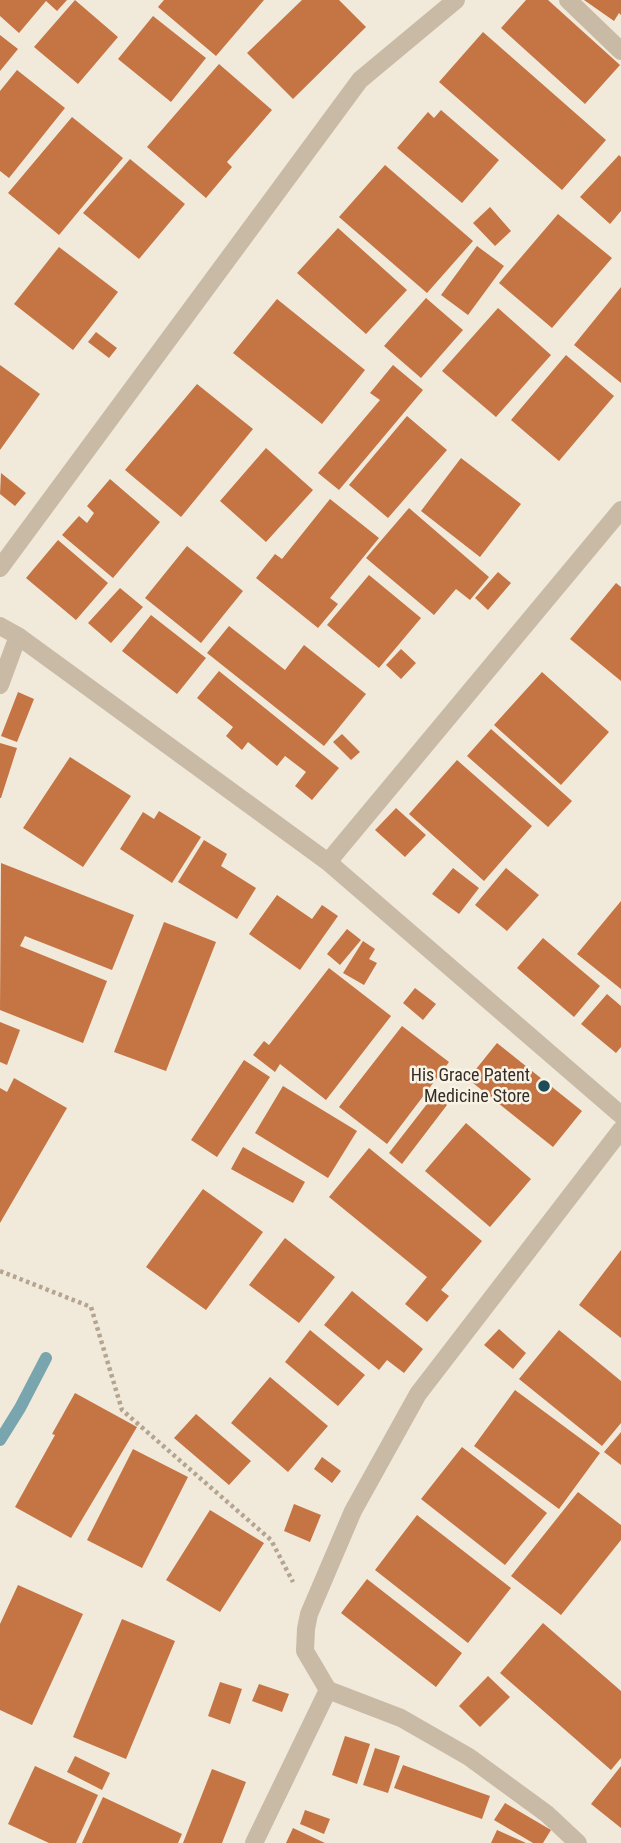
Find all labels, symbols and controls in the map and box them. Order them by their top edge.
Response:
place label: His Grace Patent Medicine Store [411,1065,530,1108]
marker: His Grace Patent Medicine Store [536,1078,552,1094]

